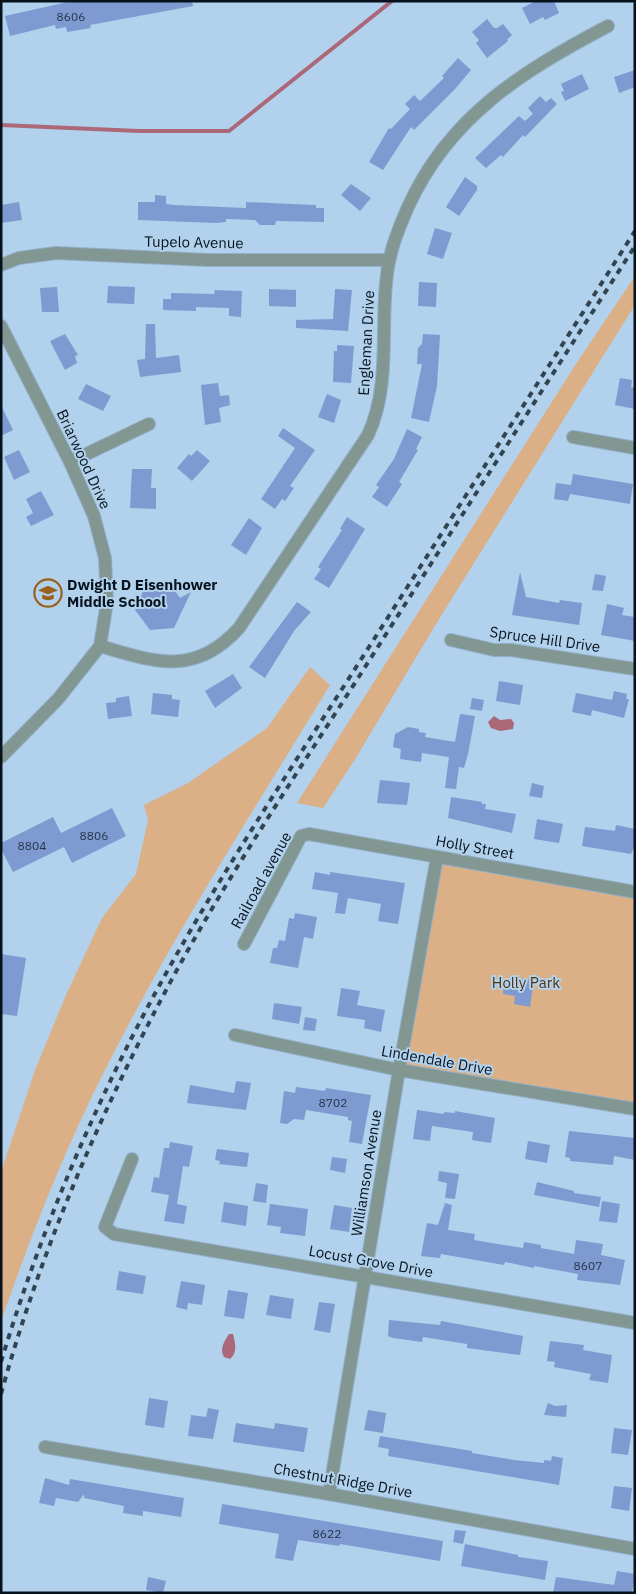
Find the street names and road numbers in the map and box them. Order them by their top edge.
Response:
street label: Tupelo Avenue [144,232,244,252]
street label: Engleman Drive [354,290,378,396]
street label: Briarwood Drive [53,406,115,512]
street label: Spruce Hill Drive [488,622,602,656]
street label: Railroad avenue [227,828,295,932]
street label: Holly Street [434,831,516,863]
street label: Lindendale Drive [380,1041,494,1079]
street label: Williamson Avenue [347,1108,385,1238]
street label: Locust Grove Drive [307,1241,435,1281]
street label: Chestnut Ridge Drive [272,1458,414,1502]

